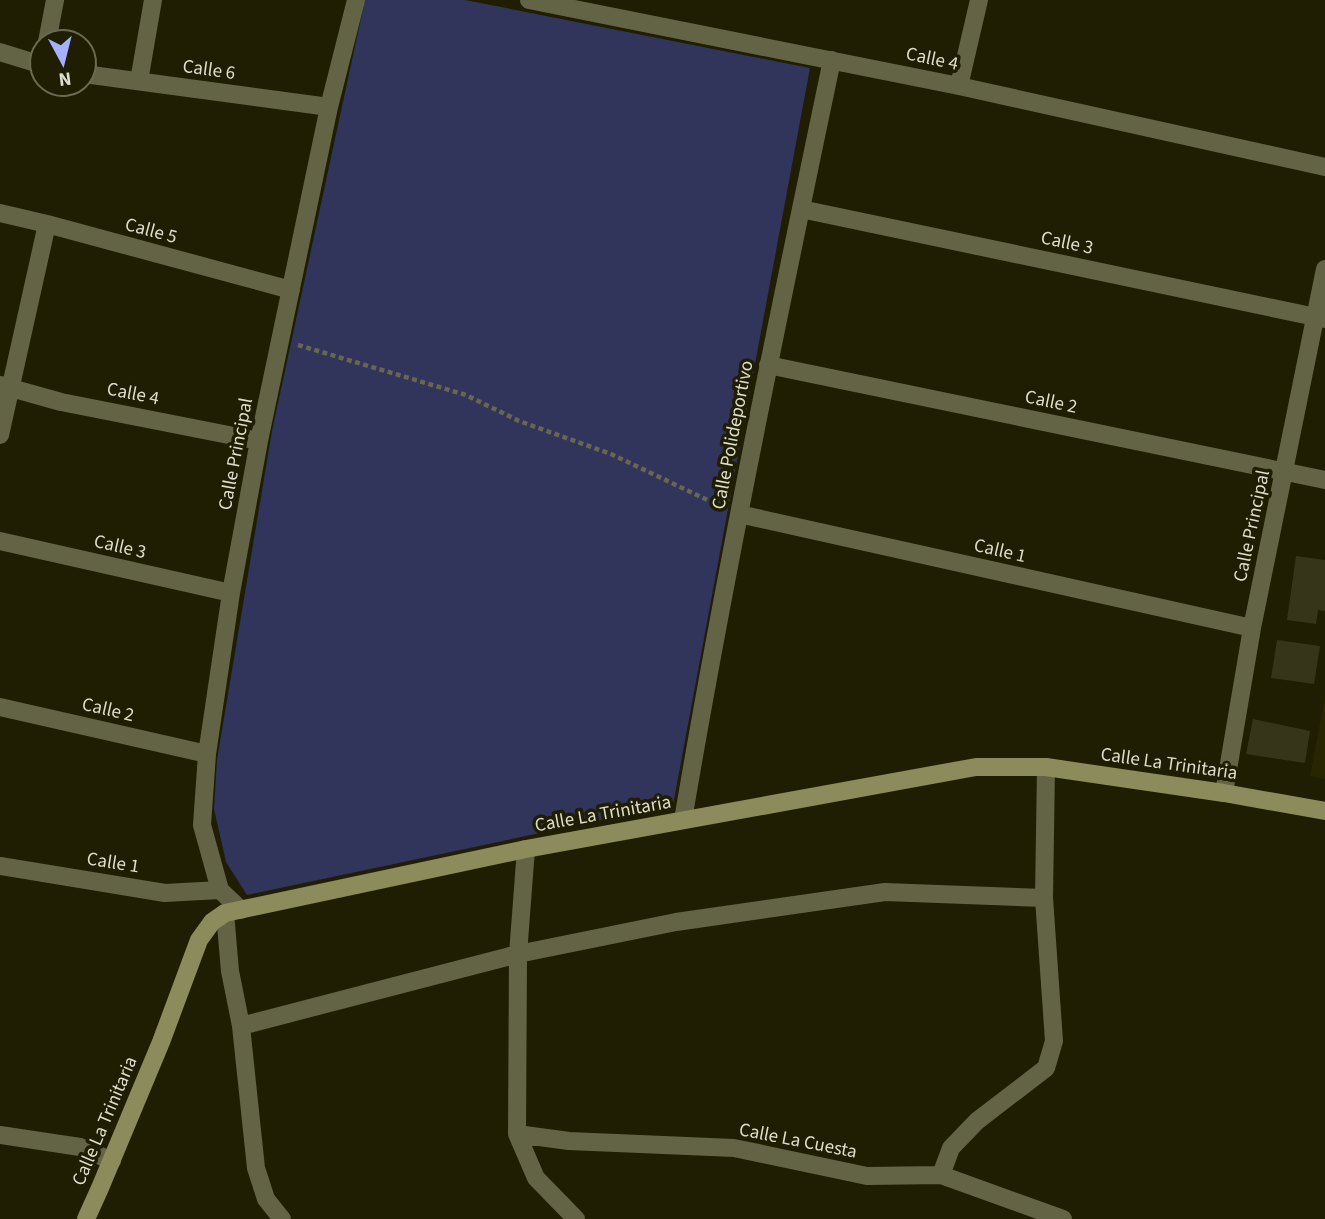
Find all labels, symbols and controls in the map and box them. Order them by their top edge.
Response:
north arrow [28,28,98,98]
street label: Calle 4 [903,40,961,78]
street label: Calle 6 [181,53,237,87]
text: N [57,64,73,93]
street label: Calle 5 [122,211,180,251]
street label: Calle 3 [1038,224,1096,262]
street label: Calle Polideportivo [705,358,761,512]
street label: Calle 4 [105,376,161,412]
street label: Calle 2 [1022,383,1080,421]
street label: Calle Principal [212,395,260,512]
street label: Calle Principal [1227,467,1277,584]
street label: Calle 3 [91,528,149,566]
street label: Calle 1 [971,532,1029,570]
street label: Calle 2 [79,691,137,729]
street label: Calle La Trinitaria [1099,741,1239,787]
street label: Calle La Trinitaria [533,789,673,839]
street label: Calle 1 [85,846,141,880]
street label: Calle La Trinitaria [66,1052,144,1190]
street label: Calle La Cuesta [737,1116,859,1166]

